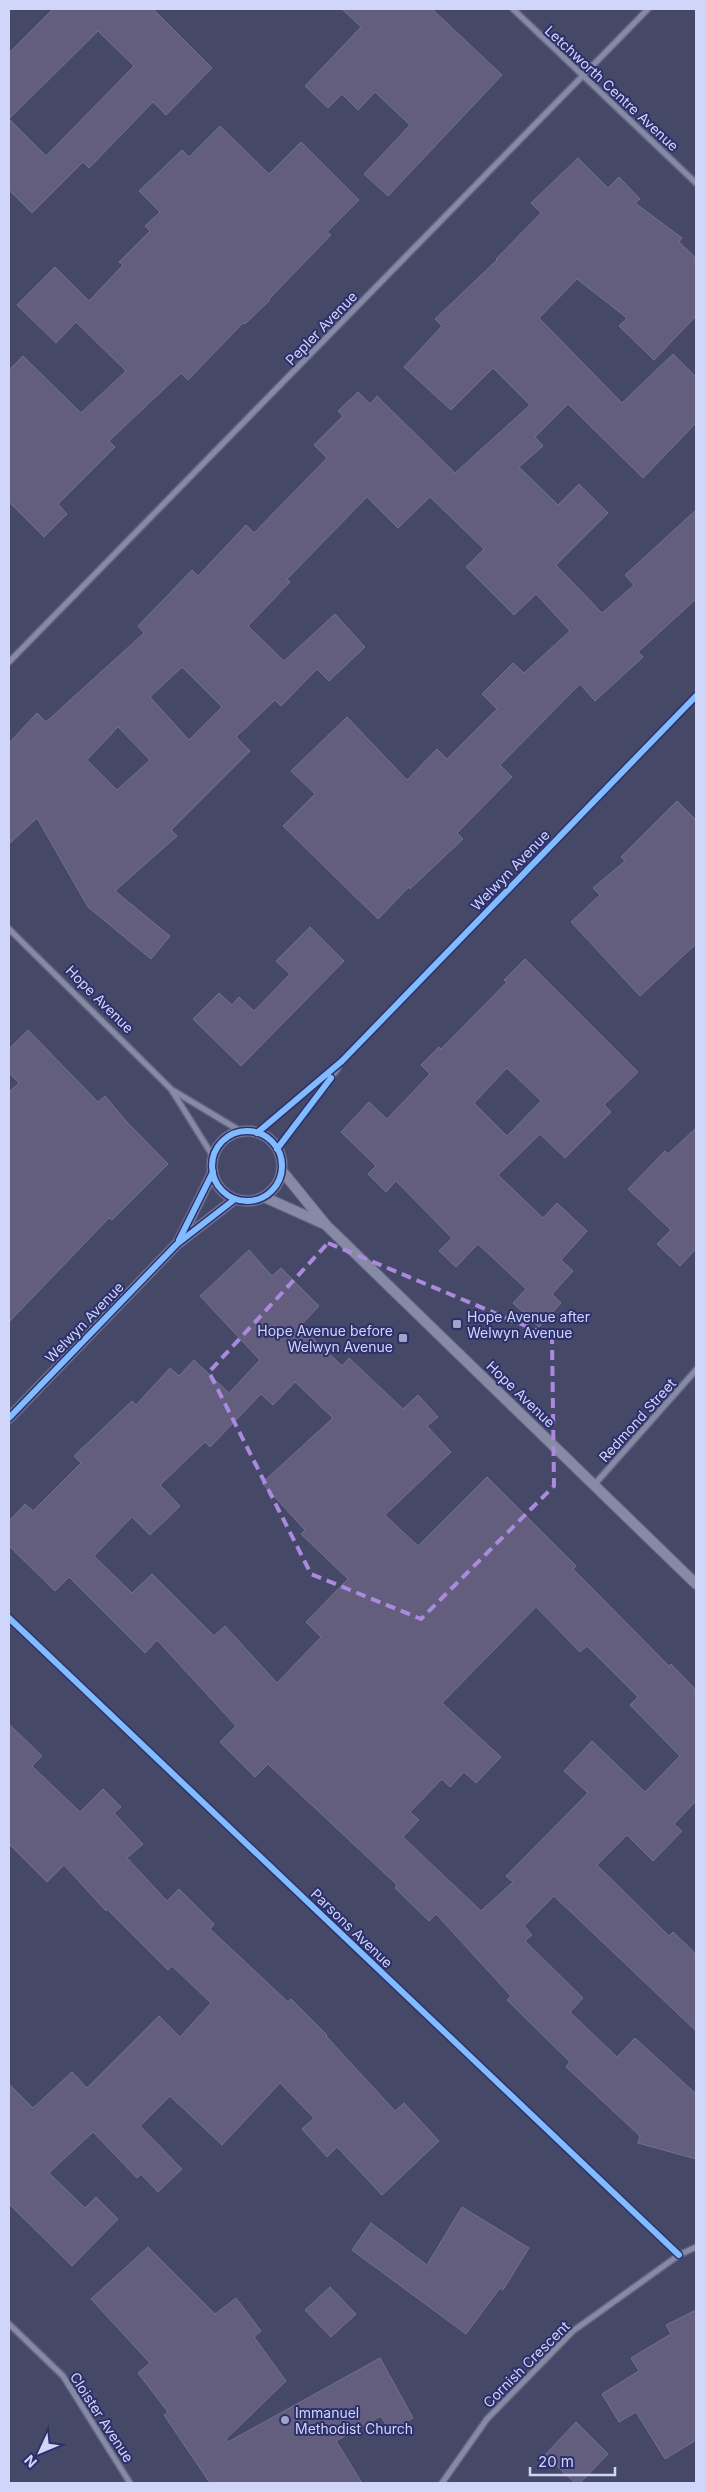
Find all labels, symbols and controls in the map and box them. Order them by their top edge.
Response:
street label: Letchworth Centre Avenue [542,22,682,154]
street label: Pepler Avenue [282,288,360,368]
street label: Welwyn Avenue [467,826,553,914]
street label: Hope Avenue [63,962,137,1036]
street label: Welwyn Avenue [41,1278,127,1366]
place label: Hope Avenue after Welwyn Avenue [467,1308,590,1341]
marker: Hope Avenue after Welwyn Avenue [451,1318,463,1330]
place label: Hope Avenue before Welwyn Avenue [257,1322,393,1355]
marker: Hope Avenue before Welwyn Avenue [397,1332,409,1344]
street label: Hope Avenue [483,1357,559,1431]
street label: Redmond Street [595,1374,679,1465]
street label: Parsons Avenue [308,1885,396,1971]
street label: Cornish Crescent [479,2317,573,2411]
street label: Cloister Avenue [67,2369,137,2465]
place label: Immanuel Methodist Church [295,2404,413,2437]
marker: Immanuel Methodist Church [279,2414,291,2426]
north arrow [15,2427,65,2477]
scale bar [530,2444,615,2476]
text: N [20,2452,40,2471]
text: 20 m [538,2452,574,2471]

